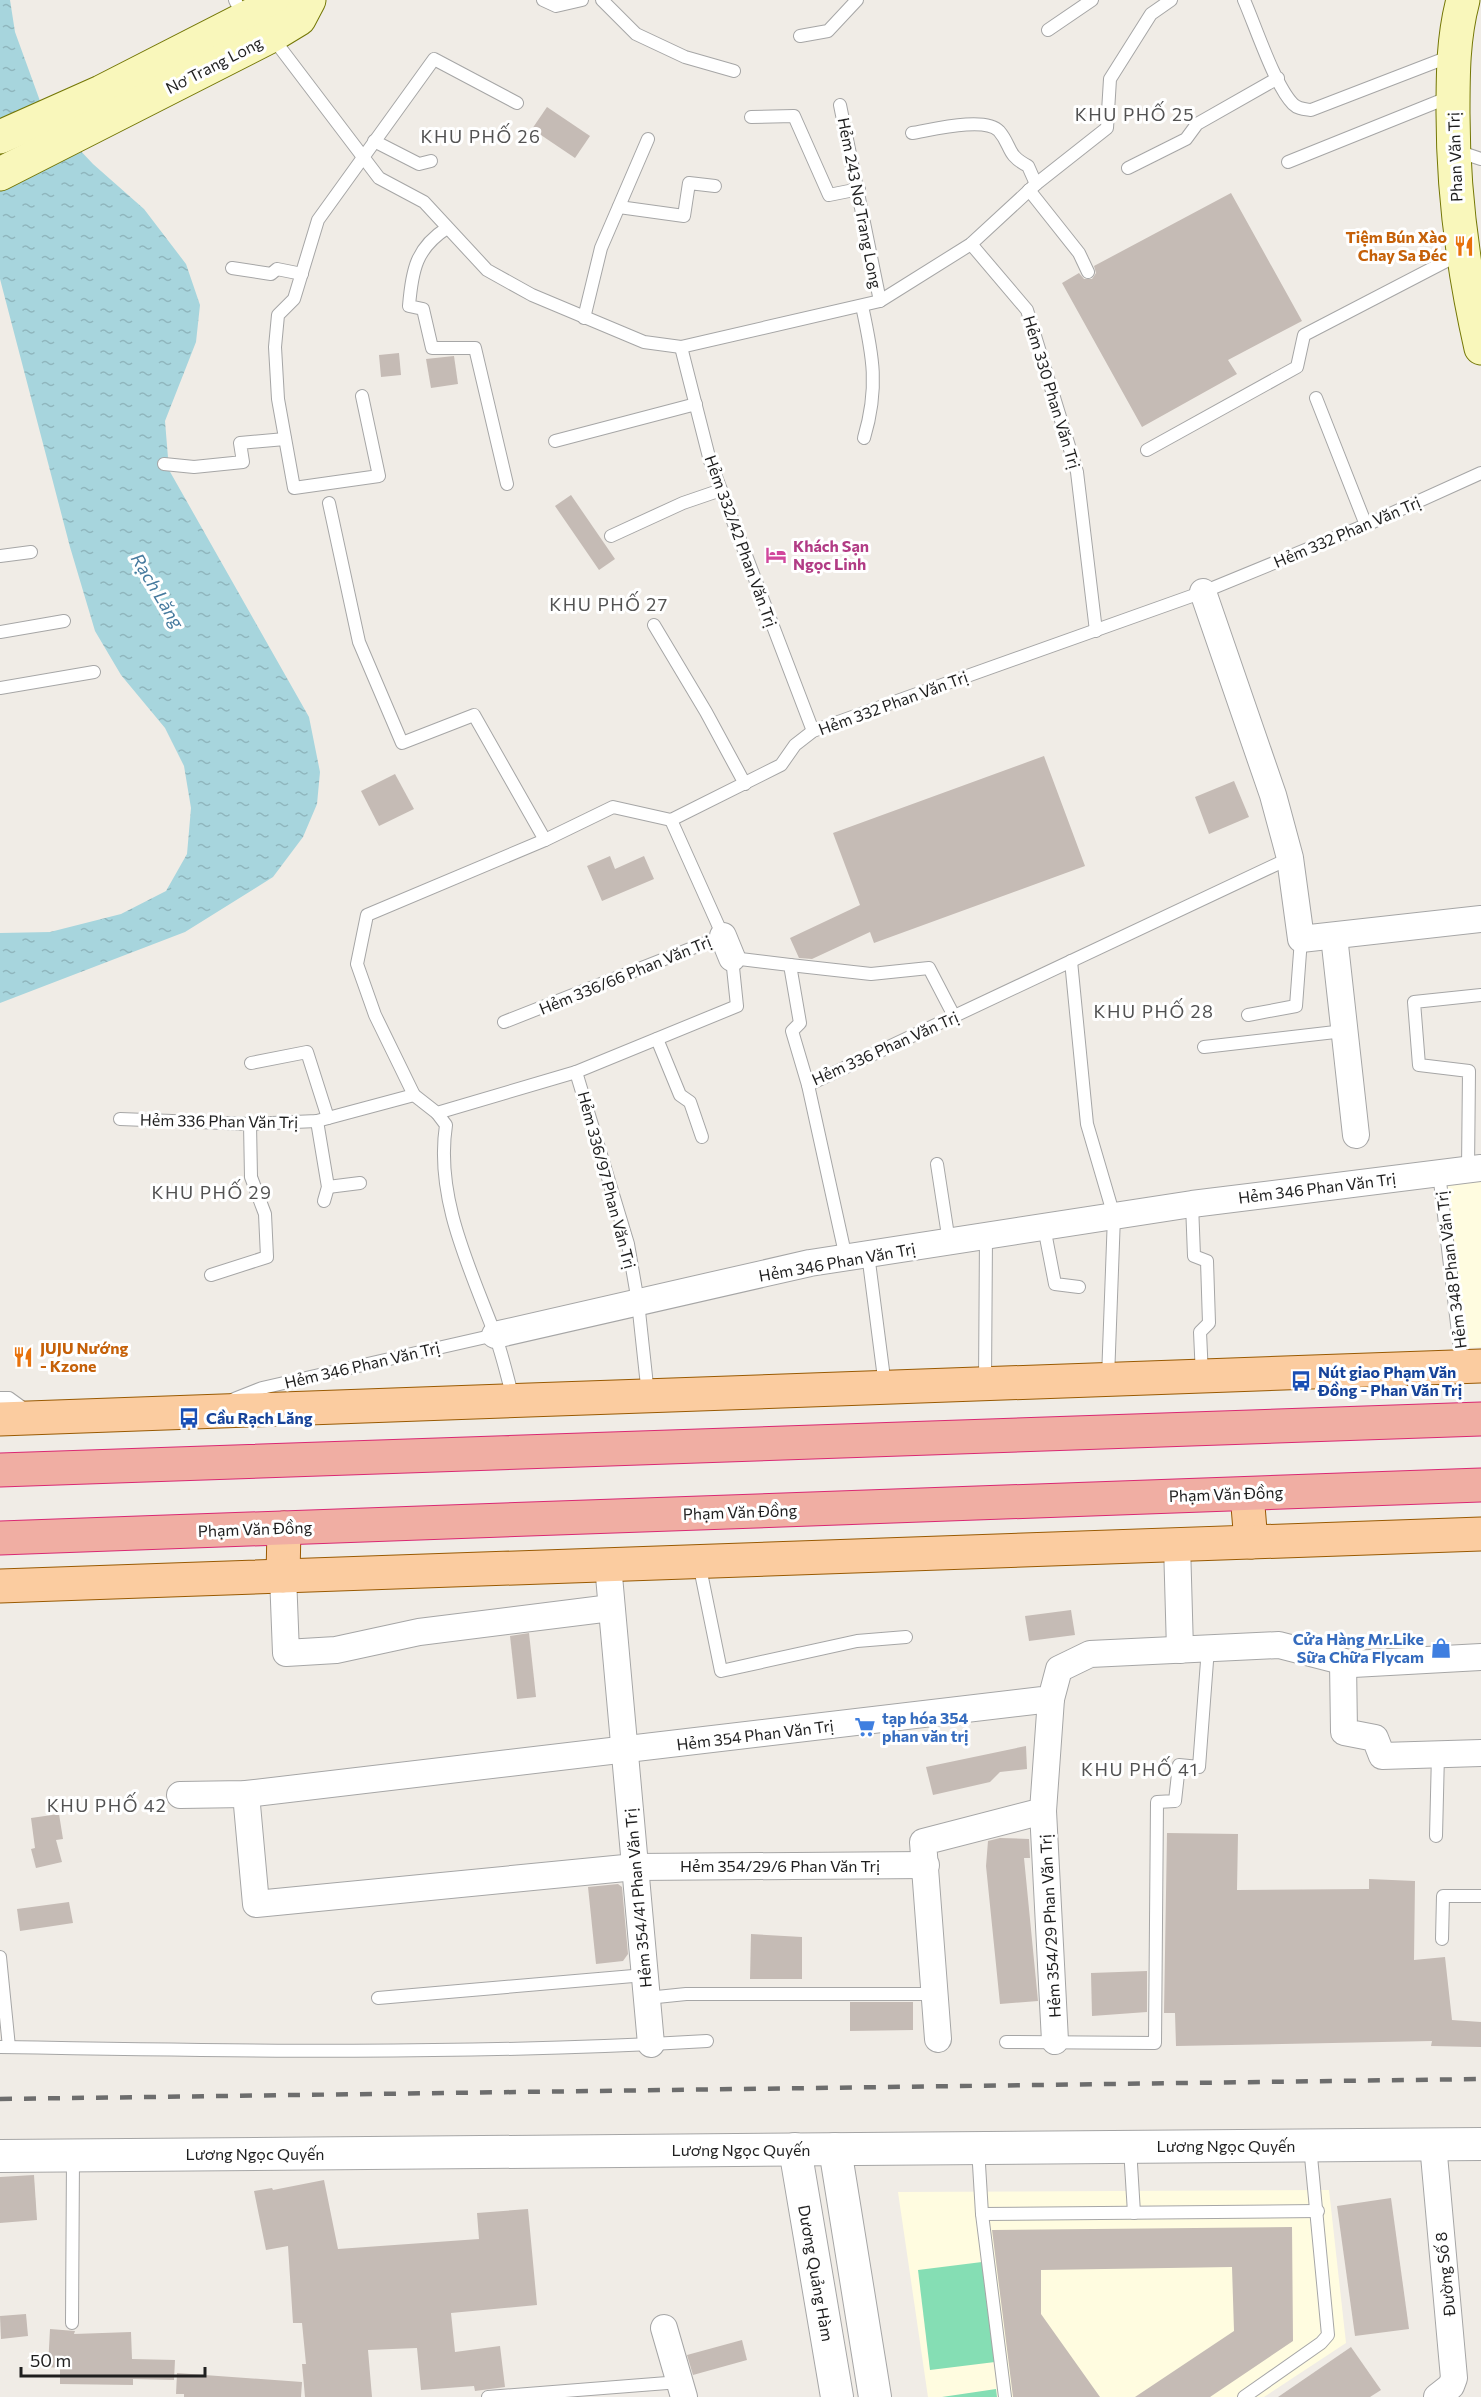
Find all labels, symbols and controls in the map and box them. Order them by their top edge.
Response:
street label: Nơ Trang Long [162,32,266,97]
district label: KHU PHỐ 25 [1075,101,1195,125]
street label: Phan Văn Trị [1443,112,1466,202]
street label: Hẻm 243 Nơ Trang Long [835,116,886,291]
district label: KHU PHỐ 26 [421,123,541,147]
place label: Tiệm Bún Xào Chay Sa Đéc [1345,227,1447,264]
restaurant icon: Tiệm Bún Xào Chay Sa Đéc [1452,234,1476,258]
street label: Hẻm 330 Phan Văn Trị [1020,313,1085,471]
street label: Hẻm 332/42 Phan Văn Trị [701,452,781,629]
street label: Hẻm 332 Phan Văn Trị [1271,492,1423,571]
place label: Khách Sạn Ngọc Linh [793,536,869,574]
hotel icon: Khách Sạn Ngọc Linh [764,543,788,567]
water label: Rạch Lăng [127,549,189,633]
district label: KHU PHỐ 27 [549,591,669,615]
street label: Hẻm 332 Phan Văn Trị [816,667,970,738]
street label: Hẻm 336/66 Phan Văn Trị [536,931,714,1018]
district label: KHU PHỐ 28 [1094,998,1214,1022]
street label: Hẻm 336 Phan Văn Trị [809,1007,961,1088]
street label: Hẻm 336/97 Phan Văn Trị [575,1089,640,1271]
street label: Hẻm 336 Phan Văn Trị [140,1110,298,1131]
street label: Hẻm 346 Phan Văn Trị [1237,1168,1397,1207]
district label: KHU PHỐ 29 [152,1179,272,1203]
street label: Hẻm 348 Phan Văn Trị [1431,1190,1470,1350]
street label: Hẻm 346 Phan Văn Trị [757,1238,917,1285]
street label: Hẻm 346 Phan Văn Trị [282,1337,441,1392]
place label: JUJU Nướng - Kzone [40,1338,128,1375]
restaurant icon: JUJU Nướng - Kzone [11,1345,35,1369]
place label: Nút giao Phạm Văn Đồng - Phan Văn Trị [1317,1362,1462,1400]
bus stop icon: Nút giao Phạm Văn Đồng - Phan Văn Trị [1289,1369,1313,1393]
bus stop icon: Cầu Rạch Lăng [177,1406,201,1430]
place label: Cầu Rạch Lăng [206,1408,313,1428]
street label: Phạm Văn Đồng [1168,1482,1284,1505]
street label: Phạm Văn Đồng [682,1500,798,1523]
street label: Phạm Văn Đồng [197,1517,313,1540]
place label: Cửa Hàng Mr.Like Sữa Chữa Flycam [1293,1629,1424,1666]
shop icon: Cửa Hàng Mr.Like Sữa Chữa Flycam [1429,1636,1453,1660]
place label: tạp hóa 354 phan văn trị [882,1708,969,1746]
street label: Hẻm 354 Phan Văn Trị [675,1715,835,1754]
supermarket icon: tạp hóa 354 phan văn trị [853,1715,877,1739]
district label: KHU PHỐ 41 [1081,1756,1199,1780]
district label: KHU PHỐ 42 [47,1792,167,1816]
street label: Hẻm 354/41 Phan Văn Trị [620,1807,655,1989]
street label: Hẻm 354/29 Phan Văn Trị [1035,1834,1064,2018]
street label: Hẻm 354/29/6 Phan Văn Trị [680,1856,880,1875]
street label: Lương Ngọc Quyến [1156,2136,1296,2155]
street label: Lương Ngọc Quyến [671,2140,811,2159]
street label: Lương Ngọc Quyến [185,2144,325,2163]
street label: Dương Quảng Hàm [795,2203,838,2343]
street label: Đường Số 8 [1431,2231,1458,2318]
scale bar [21,2340,206,2378]
text: 50 m [30,2349,71,2371]

